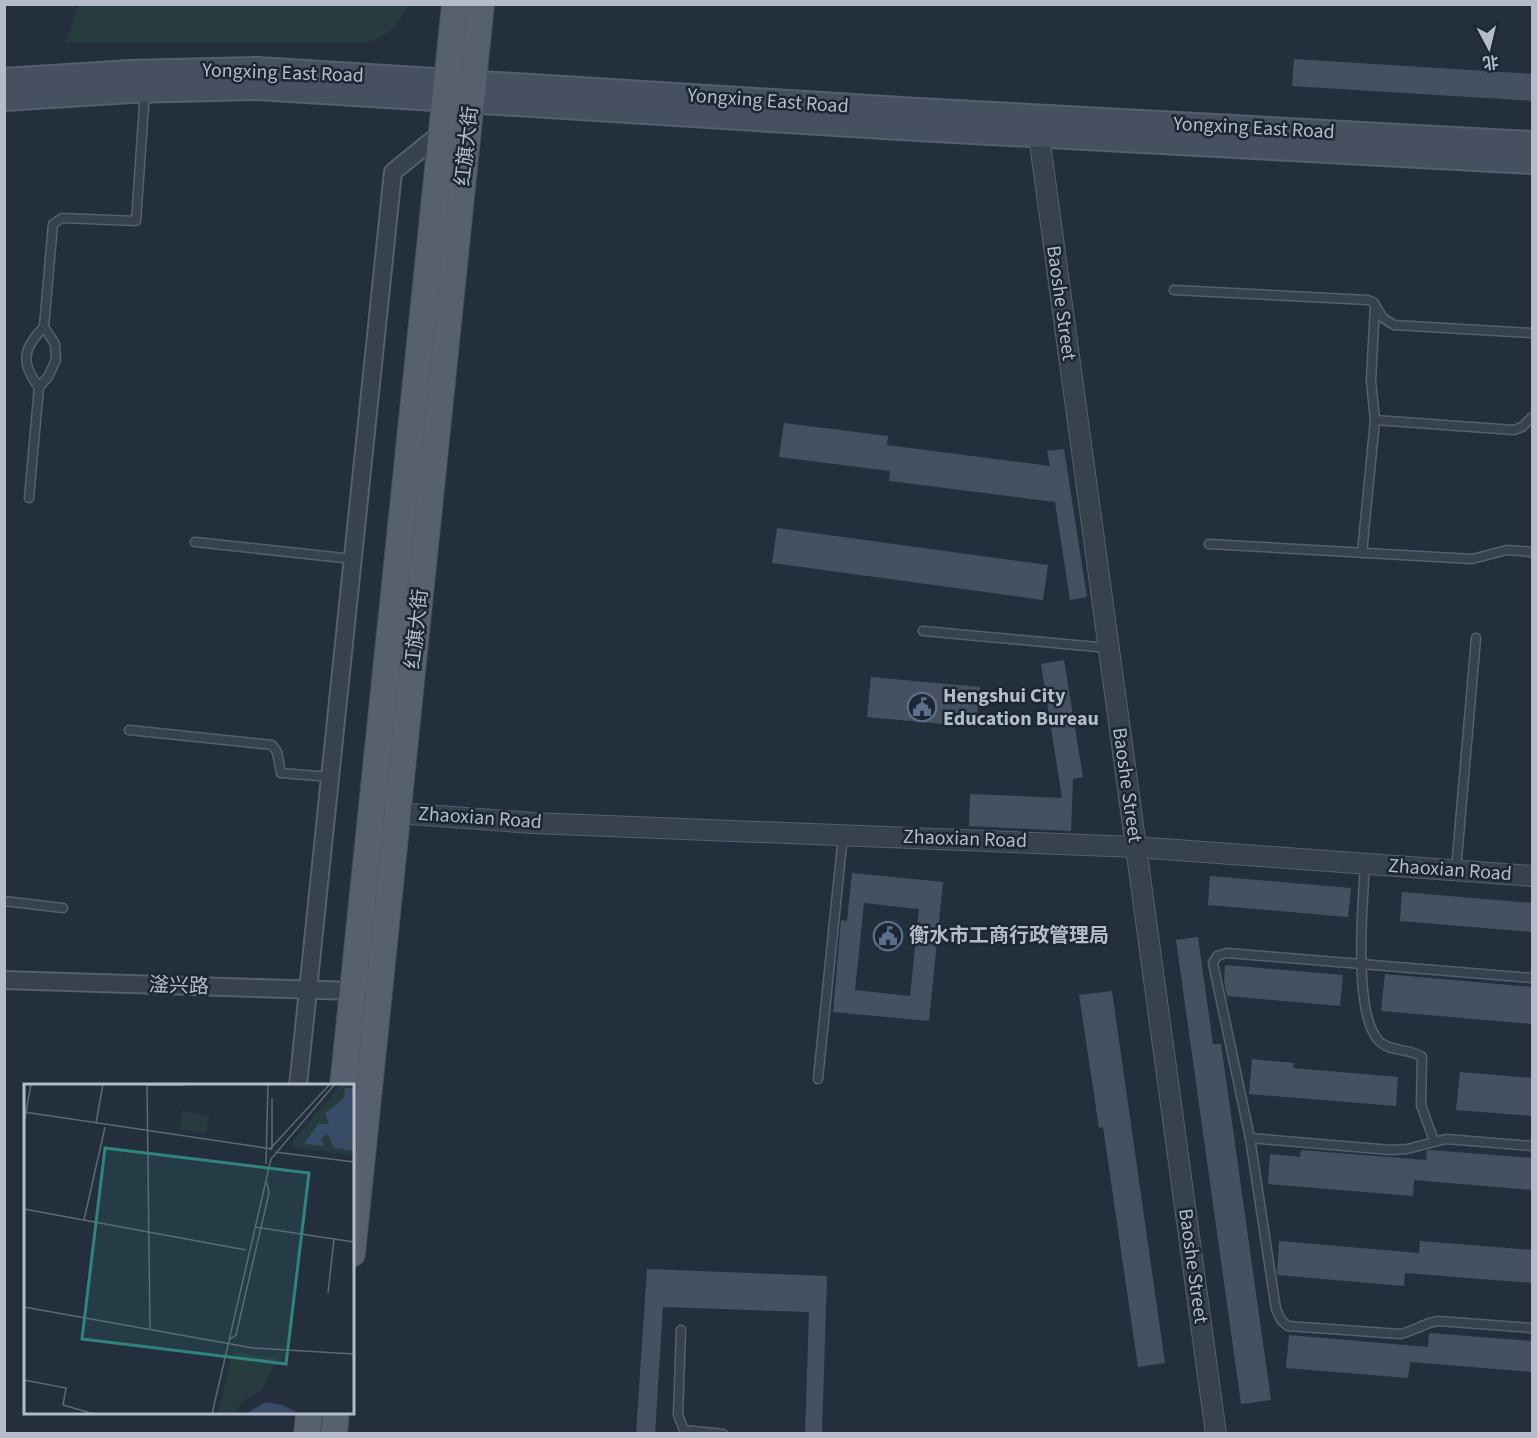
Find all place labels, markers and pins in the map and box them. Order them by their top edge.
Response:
place label: Hengshui City Education Bureau [943,682,1099,733]
public building icon: Hengshui City Education Bureau [906,691,938,723]
public building icon: 衡水市工商行政管理局 [872,920,904,952]
place label: 衡水市工商行政管理局 [909,922,1109,950]

